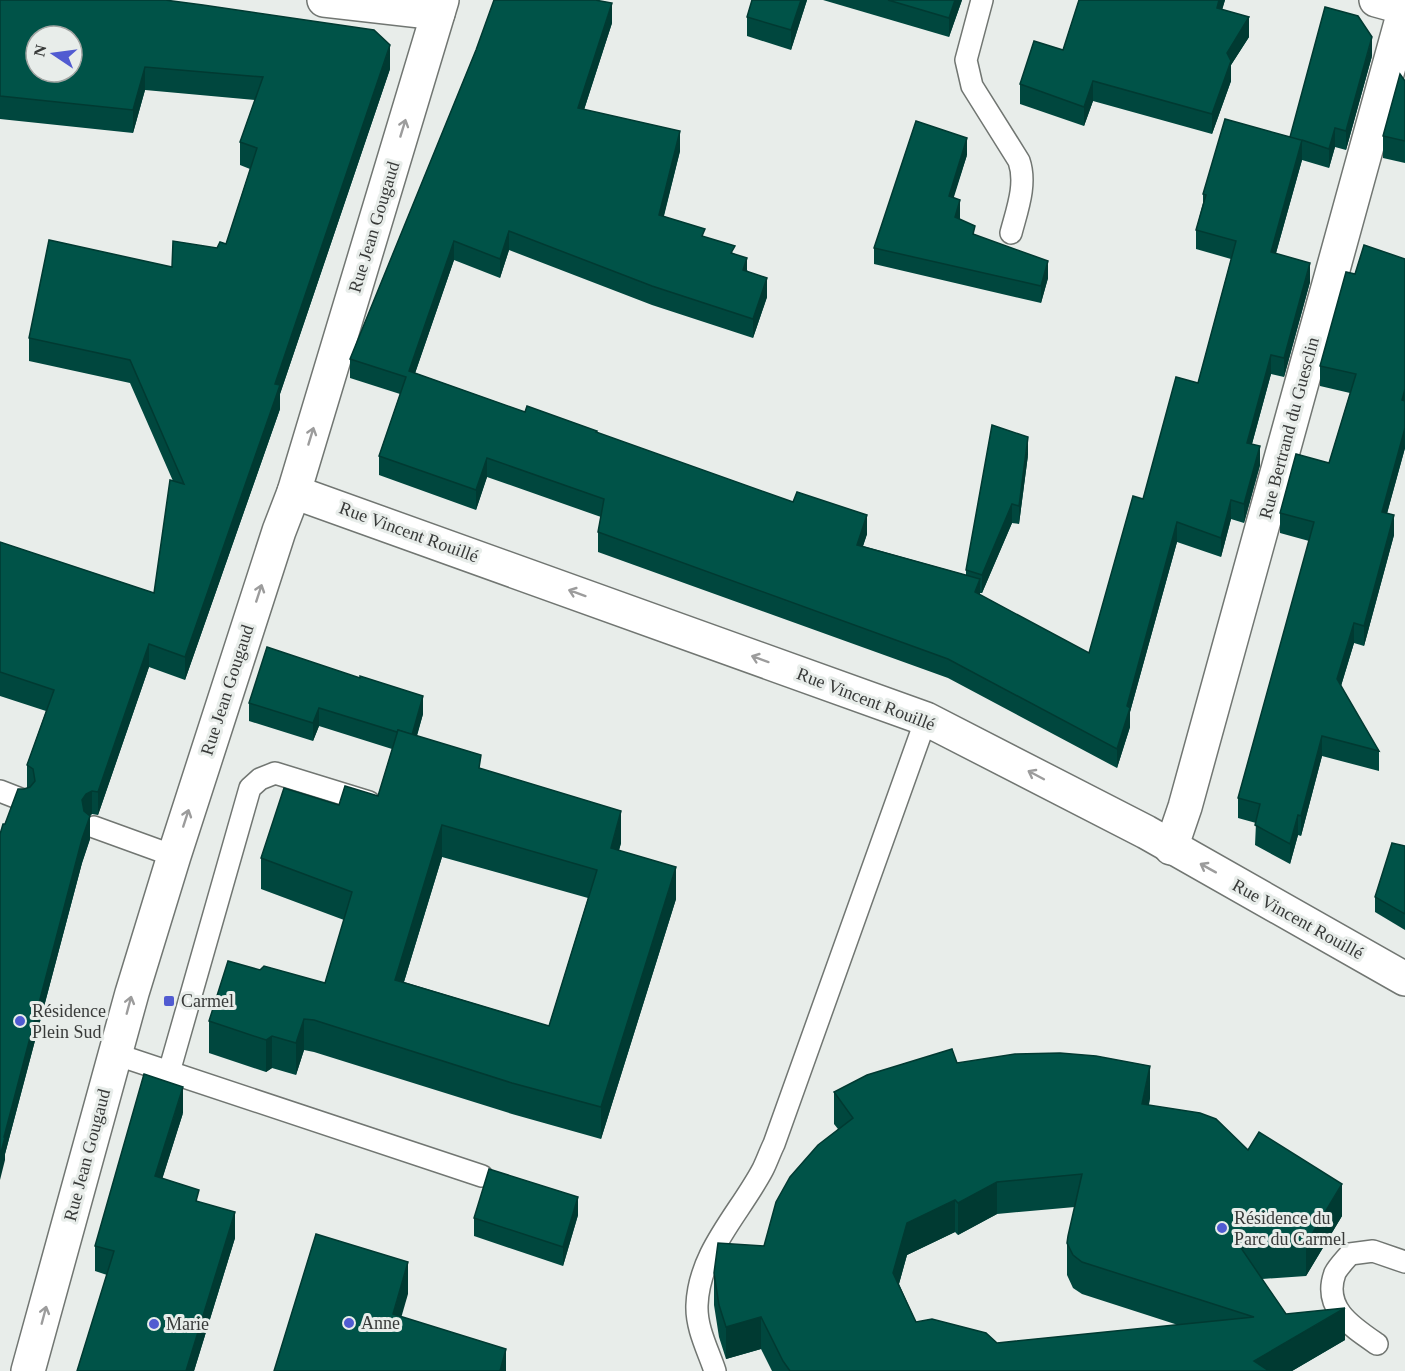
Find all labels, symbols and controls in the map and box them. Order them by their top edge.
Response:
north arrow [24,24,84,84]
text: N [30,43,50,58]
one-way arrow [398,119,409,138]
street label: Rue Jean Gougaud [345,159,403,295]
street label: Rue Bertrand du Guesclin [1255,335,1323,521]
one-way arrow [306,427,317,446]
street label: Rue Vincent Rouillé [337,498,481,566]
one-way arrow [254,584,265,603]
one-way arrow [568,586,587,597]
street label: Rue Jean Gougaud [196,622,258,758]
one-way arrow [751,653,770,664]
street label: Rue Vincent Rouillé [794,663,938,735]
one-way arrow [1028,769,1046,780]
one-way arrow [181,810,192,828]
one-way arrow [1199,862,1217,873]
street label: Rue Vincent Rouillé [1229,875,1367,963]
place label: Carmel [181,991,234,1011]
marker: Carmel [162,994,176,1008]
one-way arrow [123,996,135,1015]
place label: Résidence Plein Sud [32,1001,106,1042]
marker: Résidence Plein Sud [13,1014,27,1028]
street label: Rue Jean Gougaud [60,1087,114,1223]
place label: Résidence du Parc du Carmel [1234,1208,1346,1249]
marker: Résidence du Parc du Carmel [1215,1221,1229,1235]
one-way arrow [39,1305,50,1324]
place label: Anne [361,1313,400,1333]
place label: Marie [166,1314,209,1334]
marker: Anne [342,1316,356,1330]
marker: Marie [147,1317,161,1331]

